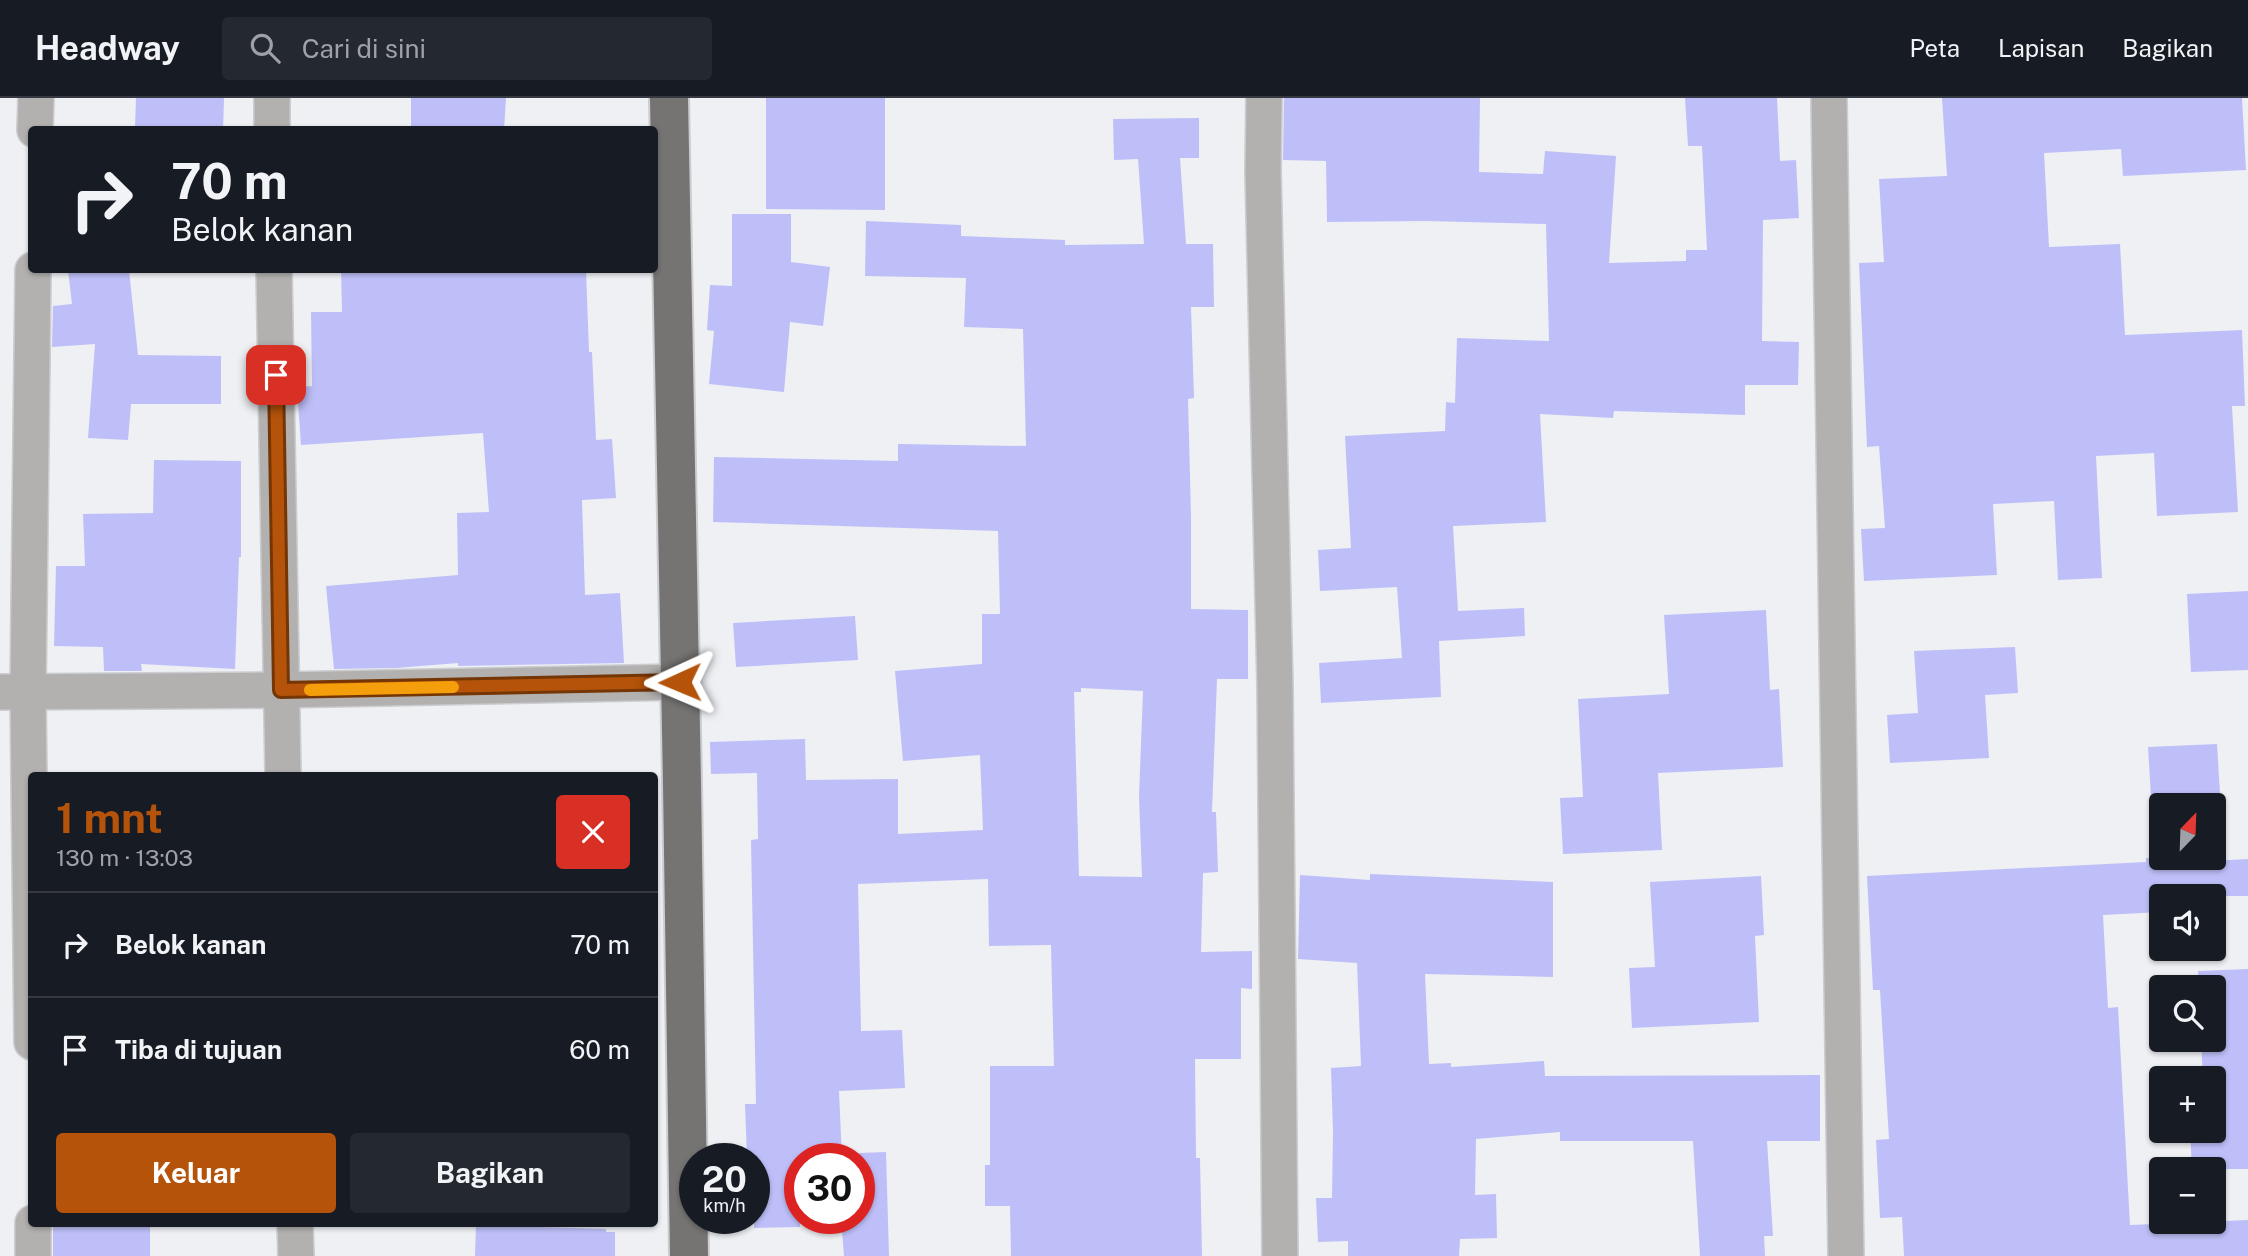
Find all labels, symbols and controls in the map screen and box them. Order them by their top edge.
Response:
search box [222,17,712,80]
text: Headway [35,29,180,67]
icon: search [246,29,284,67]
text: Cari di sini [302,33,426,64]
text: Peta [1909,34,1960,62]
text: Lapisan [1998,34,2084,62]
text: Bagikan [2122,34,2213,62]
text: 70 m [171,152,288,210]
icon: right [56,154,147,245]
text: Belok kanan [171,211,353,248]
pin [246,345,306,405]
icon: arrive [257,356,295,394]
position arrow [643,645,717,719]
text: 1 mnt [56,793,163,842]
north arrow [2149,793,2226,870]
map controls [2149,793,2226,1234]
button: close [556,795,630,869]
text: 130 m · 13:03 [56,844,193,871]
button: sound [2149,884,2226,961]
icon: right [56,926,94,964]
text: Belok kanan [115,929,266,960]
text: 70 m [570,929,630,960]
button: search [2149,975,2226,1052]
icon: arrive [56,1031,94,1069]
text: Tiba di tujuan [115,1034,282,1065]
text: 60 m [569,1034,630,1065]
button: + [2149,1066,2226,1143]
button: Keluar [56,1133,336,1213]
button: Bagikan [350,1133,630,1213]
speed limit sign: 30 [784,1143,875,1234]
button: − [2149,1157,2226,1234]
text: 20 [702,1159,747,1200]
text: km/h [703,1195,746,1216]

